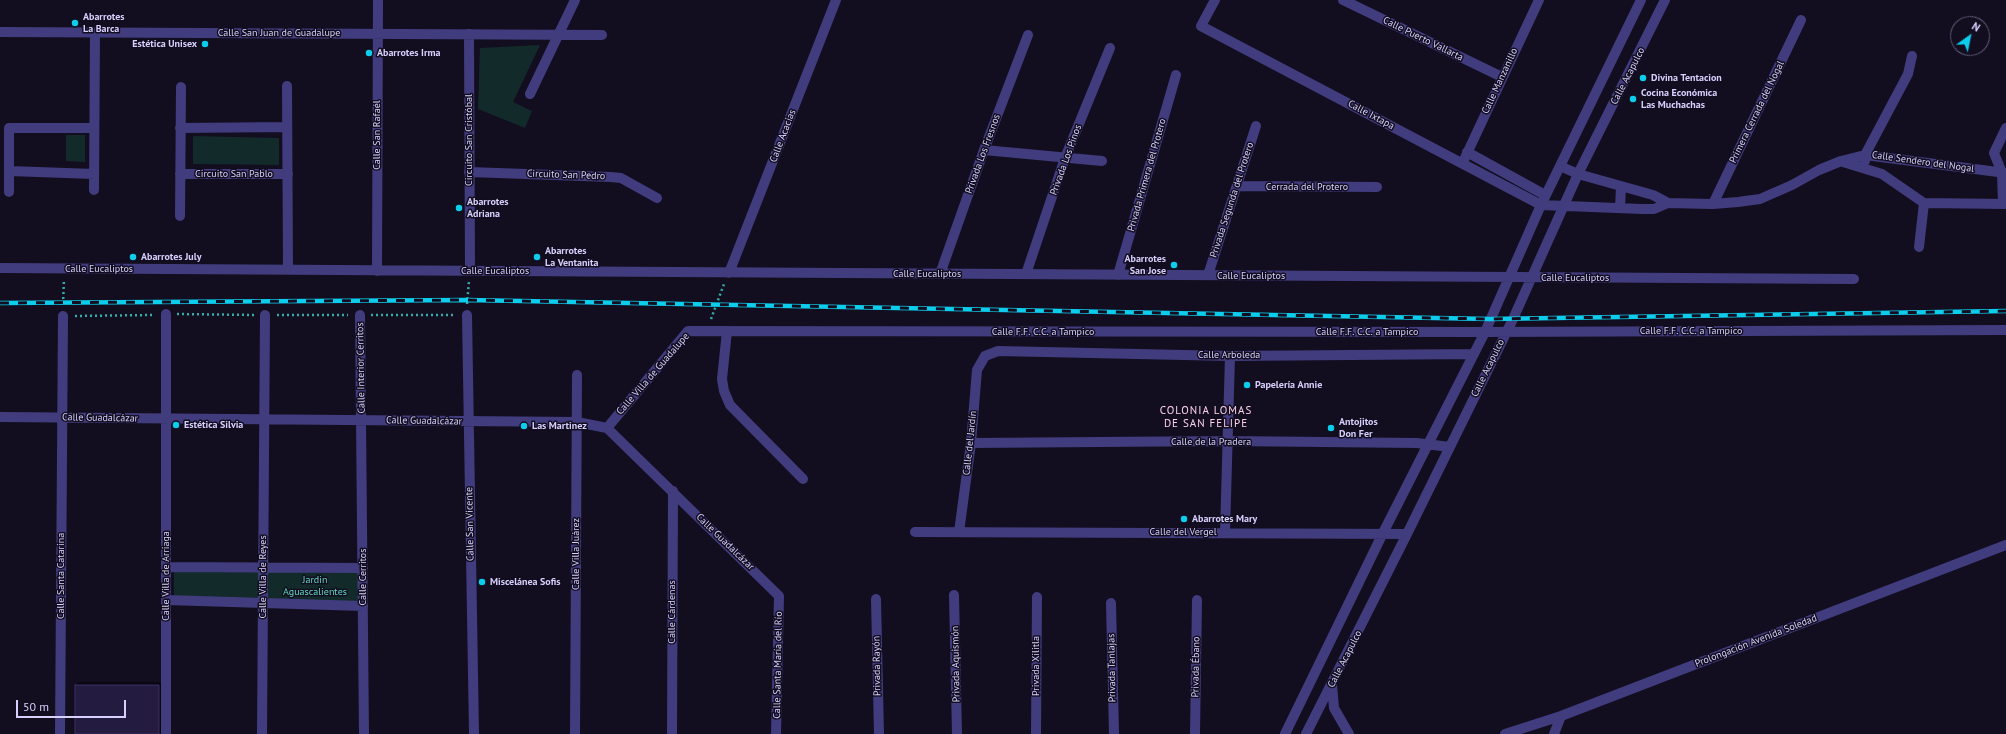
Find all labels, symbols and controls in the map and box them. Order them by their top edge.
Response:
place label: Abarrotes La Barca [83,11,124,34]
street label: Calle Puerto Vallarta [1381,14,1465,64]
north arrow [1950,16,1990,56]
marker: Abarrotes La Barca [70,18,80,28]
text: N [1969,19,1983,35]
street label: Calle San Juan de Guadalupe [218,27,340,39]
place label: Estética Unisex [132,38,197,50]
marker: Estética Unisex [200,39,210,49]
street label: Calle Acapulco [1608,45,1648,107]
street label: Calle Manzanillo [1480,46,1520,116]
place label: Abarrotes Irma [377,47,440,59]
marker: Abarrotes Irma [364,48,374,58]
street label: Primera Cerrada del Nogal [1727,59,1787,165]
place label: Divina Tentacion [1651,72,1722,84]
marker: Divina Tentacion [1638,73,1648,83]
place label: Cocina Económica Las Muchachas [1641,87,1717,110]
street label: Circuito San Cristóbal [463,94,475,186]
marker: Cocina Económica Las Muchachas [1628,94,1638,104]
street label: Calle Ixtapa [1346,98,1396,132]
street label: Calle San Rafaél [371,100,383,170]
street label: Calle Acacias [767,108,799,164]
street label: Privada Los Fresnos [963,113,1003,195]
street label: Privada Primera del Protero [1125,117,1169,233]
street label: Privada Los Pinos [1048,123,1084,197]
street label: Privada Segunda del Protero [1208,141,1256,259]
street label: Calle Sendero del Nogal [1871,149,1975,175]
street label: Circuito San Pablo [195,168,273,180]
street label: Circuito San Pedro [527,168,605,182]
street label: Cerrada del Protero [1266,181,1348,193]
place label: Abarrotes Adriana [467,196,508,220]
marker: Abarrotes Adriana [454,203,464,213]
place label: Abarrotes La Ventanita [545,245,598,268]
place label: Abarrotes July [141,251,201,263]
marker: Abarrotes July [128,252,138,262]
marker: Abarrotes La Ventanita [532,252,542,262]
place label: Abarrotes San Jose [1125,253,1166,276]
marker: Abarrotes San Jose [1169,260,1179,270]
street label: Calle Eucaliptos [65,263,133,275]
street label: Calle Eucaliptos [461,265,529,277]
street label: Calle Eucaliptos [893,268,961,280]
street label: Calle Eucaliptos [1217,270,1285,282]
street label: Calle Eucaliptos [1541,272,1609,284]
street label: Calle Interior Cerritos [354,322,368,414]
street label: Calle F.F. C.C. a Tampico [1640,325,1742,337]
street label: Calle F.F. C.C. a Tampico [992,326,1094,338]
street label: Calle F.F. C.C. a Tampico [1316,326,1418,338]
street label: Calle Villa de Guadalupe [614,331,692,417]
street label: Calle Acapulco [1469,337,1507,399]
street label: Calle Arboleda [1198,349,1260,361]
place label: Papelería Annie [1255,379,1322,391]
marker: Papelería Annie [1242,380,1252,390]
district label: COLONIA LOMAS DE SAN FELIPE [1160,404,1252,430]
street label: Calle del Jardín [961,410,979,476]
street label: Calle Guadalcázar [62,411,138,425]
street label: Calle Guadalcázar [386,414,462,428]
place label: Antojitos Don Fer [1339,416,1378,440]
place label: Estética Silvia [184,419,243,431]
marker: Estética Silvia [171,420,181,430]
place label: Las Martinez [532,420,587,432]
marker: Las Martinez [519,421,529,431]
marker: Antojitos Don Fer [1326,423,1336,433]
street label: Calle de la Pradera [1171,436,1251,448]
street label: Calle San Vicente [463,487,477,561]
street label: Calle Guadalcázar [693,511,757,573]
place label: Abarrotes Mary [1192,513,1257,525]
marker: Abarrotes Mary [1179,514,1189,524]
street label: Calle Villa Juárez [570,518,582,590]
street label: Calle del Vergel [1149,526,1217,538]
street label: Calle Villa de Arriaga [160,531,172,621]
street label: Calle Santa Catarina [55,533,67,619]
street label: Calle Villa de Reyes [257,535,269,619]
street label: Calle Cerritos [357,549,369,605]
park label: Jardin Aguascalientes [283,574,347,598]
place label: Miscelánea Sofis [490,576,560,588]
marker: Miscelánea Sofis [477,577,487,587]
street label: Calle Cárdenas [666,580,678,644]
street label: Calle Santa María del Río [771,611,785,719]
street label: Prolongación Avenida Soledad [1693,612,1819,670]
street label: Privada Aquismón [949,626,963,702]
street label: Calle Acapulco [1325,628,1365,690]
street label: Privada Tanlajas [1105,634,1119,702]
street label: Privada Rayón [870,636,884,696]
street label: Privada Xilitla [1030,636,1042,696]
street label: Privada Ébano [1189,637,1203,697]
scale bar [18,692,128,718]
text: 50 m [23,699,49,714]

